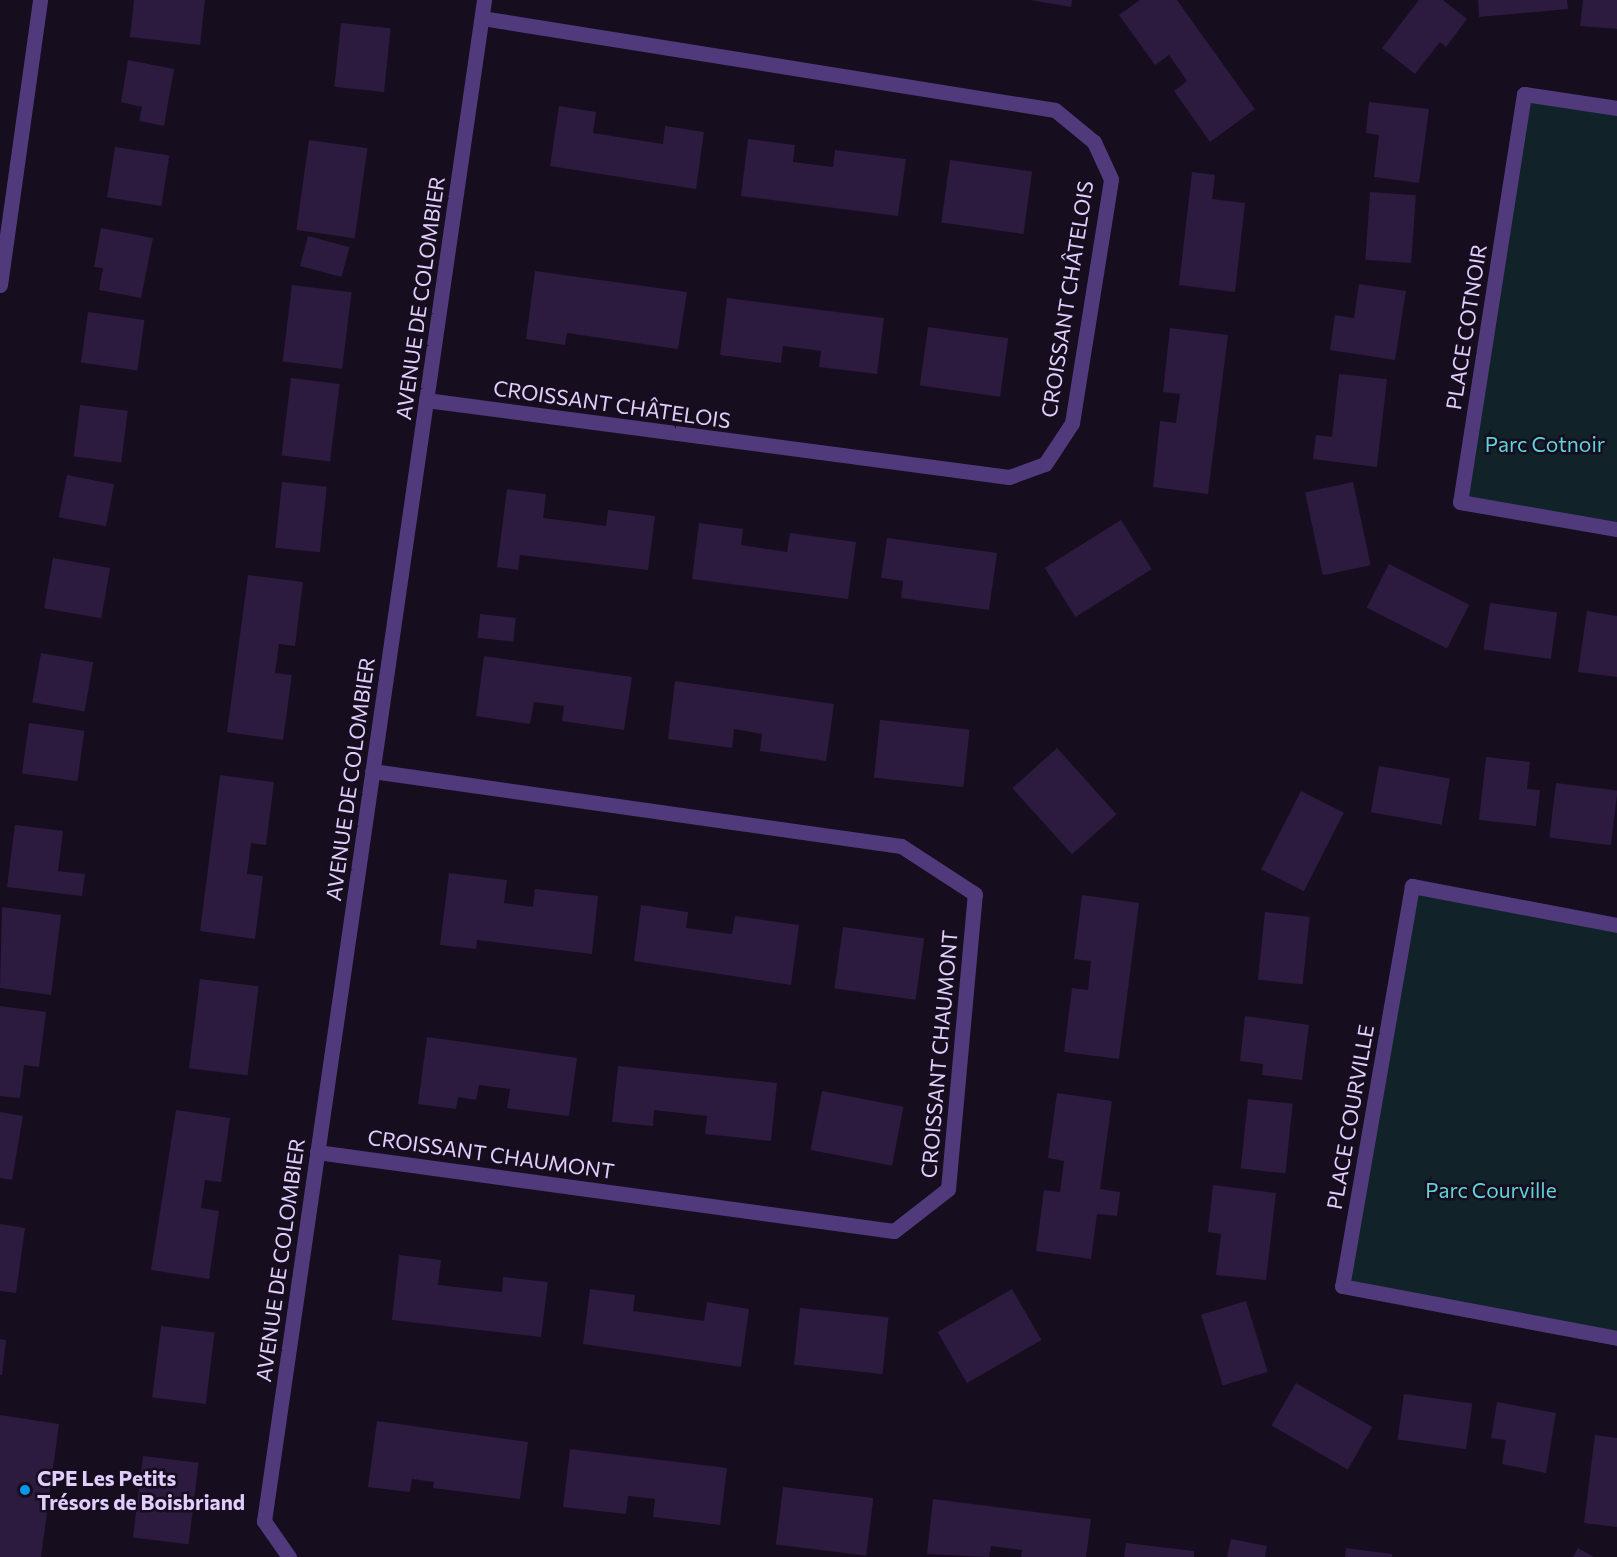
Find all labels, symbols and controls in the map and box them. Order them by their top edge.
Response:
street label: AVENUE DE COLOMBIER [390,175,450,421]
street label: CROISSANT CHÂTELOIS [1036,179,1098,419]
street label: PLACE COTNOIR [1440,242,1492,412]
street label: CROISSANT CHÂTELOIS [492,375,732,433]
park label: Parc Cotnoir [1485,431,1605,457]
street label: AVENUE DE COLOMBIER [320,656,380,902]
street label: CROISSANT CHAUMONT [916,929,962,1179]
street label: PLACE COURVILLE [1321,1023,1379,1211]
street label: CROISSANT CHAUMONT [366,1124,616,1184]
street label: AVENUE DE COLOMBIER [250,1137,310,1383]
park label: Parc Courville [1425,1177,1557,1203]
place label: CPE Les Petits Trésors de Boisbriand [37,1465,245,1515]
marker: CPE Les Petits Trésors de Boisbriand [18,1483,32,1497]

